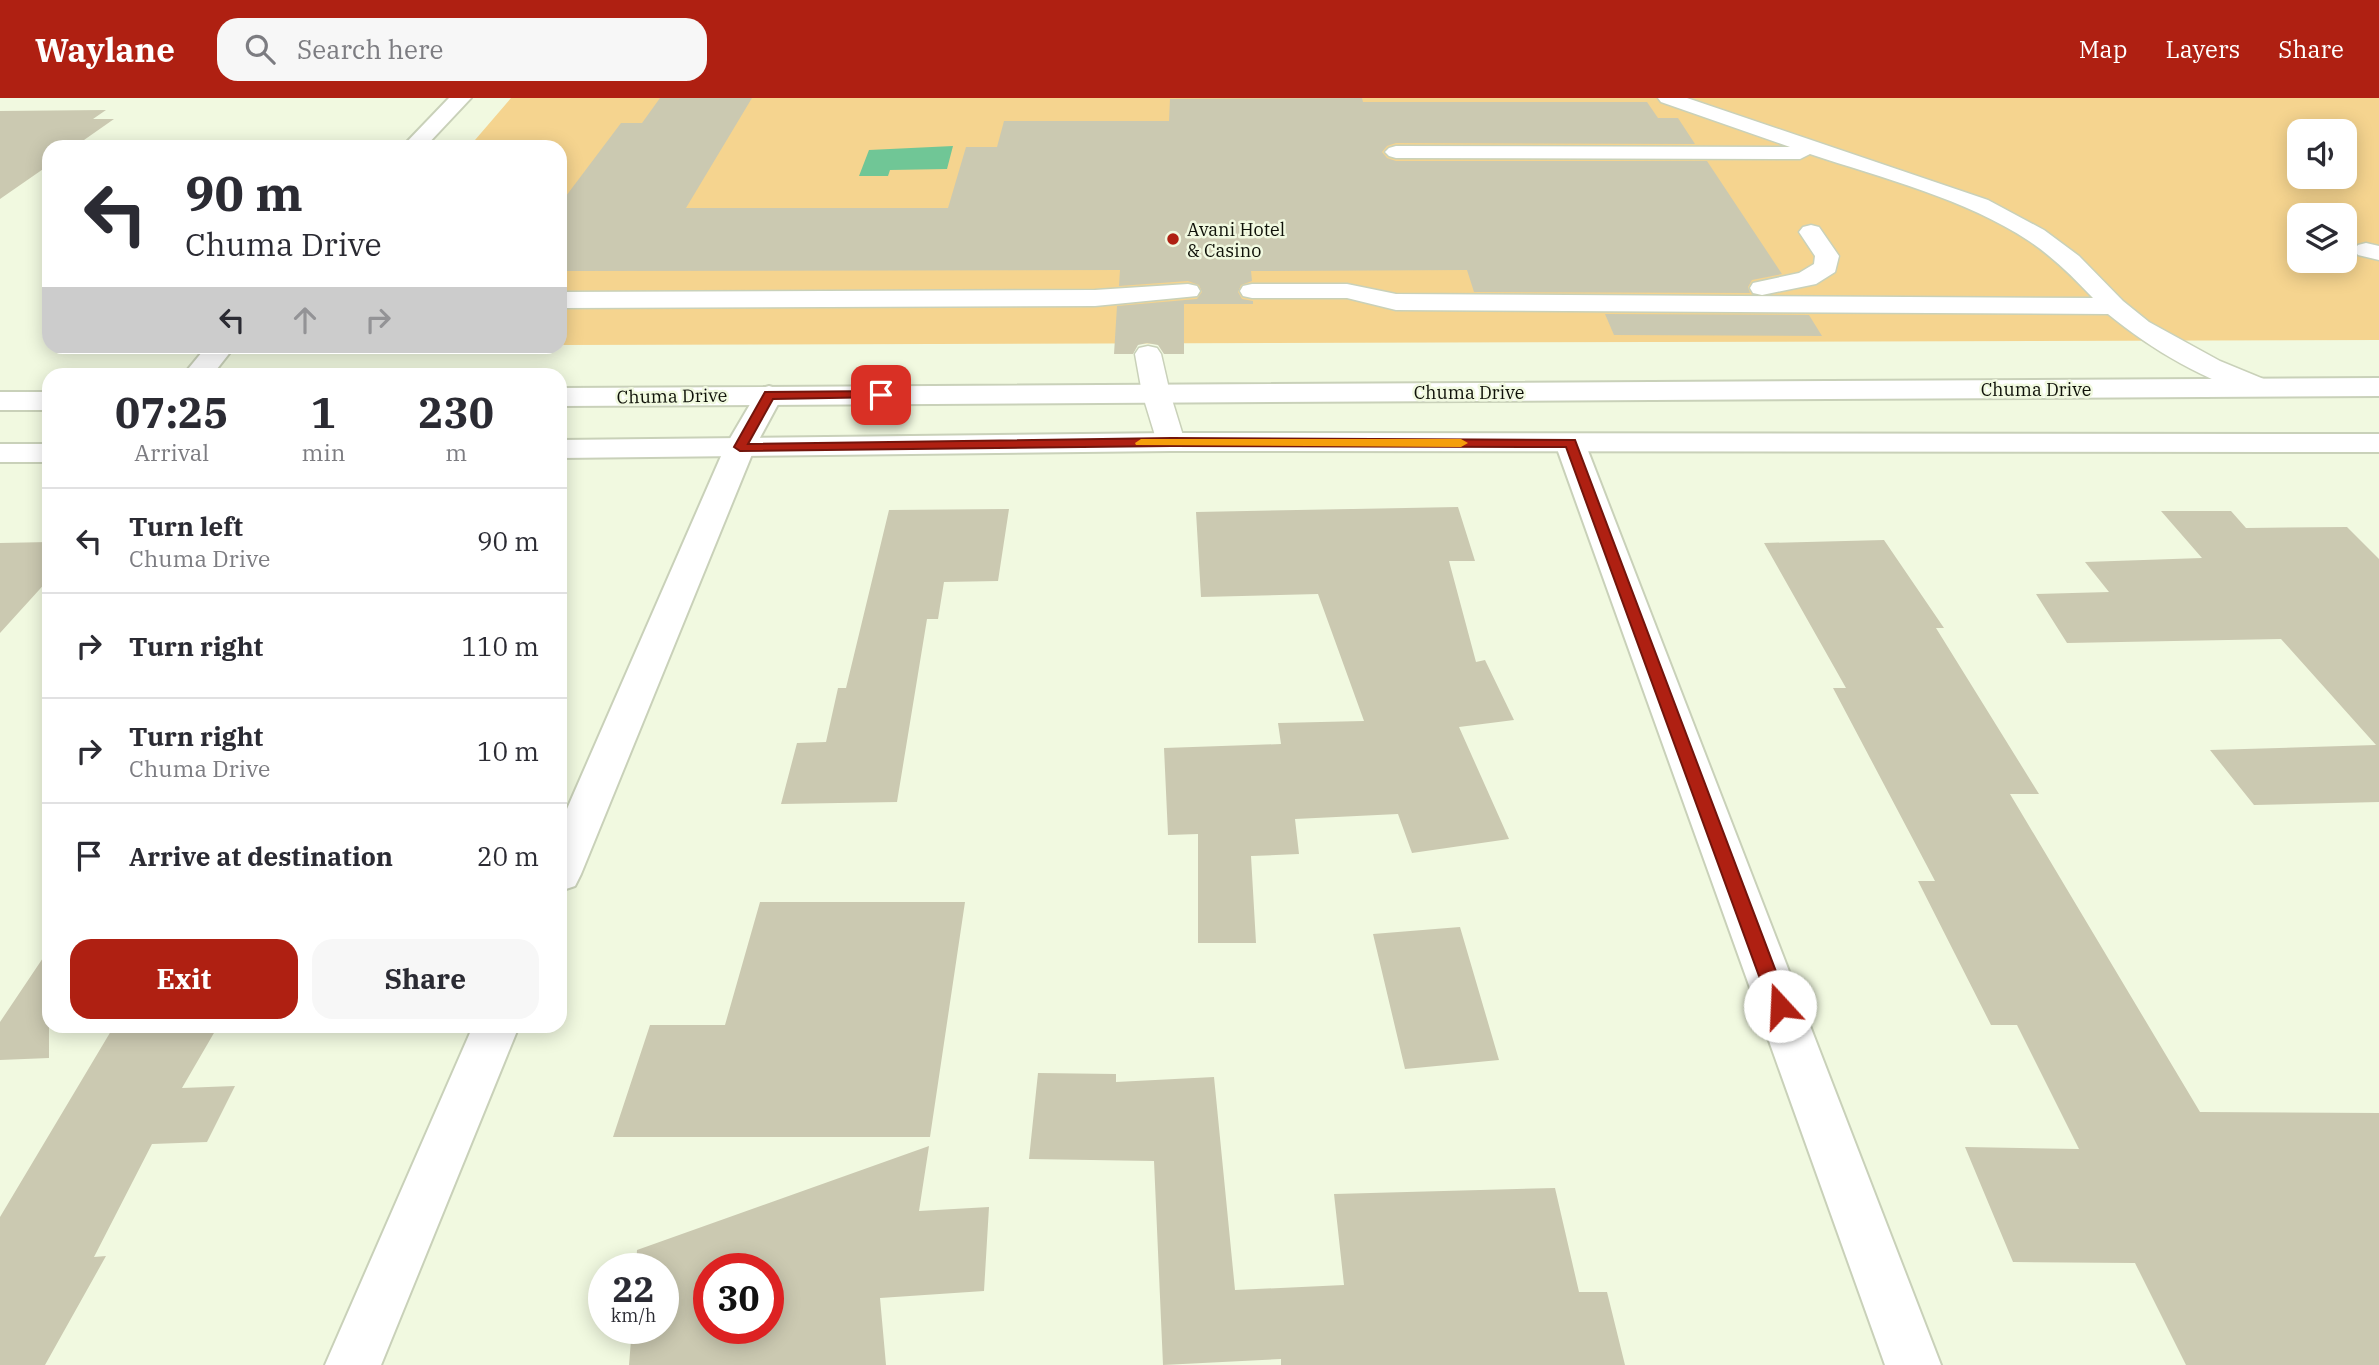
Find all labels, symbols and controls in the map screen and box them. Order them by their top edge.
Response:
search box [217,18,707,81]
text: Waylane [35,28,175,71]
icon: search [241,30,279,68]
text: Search here [297,32,443,66]
text: Map [2079,33,2127,65]
text: Layers [2165,33,2240,65]
text: Share [2278,33,2344,65]
map controls [2287,119,2357,273]
button: sound [2287,119,2357,189]
text: 90 m [185,161,303,224]
icon: left [70,168,161,259]
button: layers [2287,203,2357,273]
place label: Avani Hotel & Casino [1187,218,1285,262]
text: Chuma Drive [185,223,382,265]
marker: Avani Hotel & Casino [1165,231,1181,247]
icon: left [213,301,251,339]
icon: ahead [286,301,324,339]
icon: right [359,301,397,339]
pin [851,365,911,425]
icon: arrive [862,376,900,414]
street label: Chuma Drive [1981,378,2091,401]
street label: Chuma Drive [1414,381,1524,404]
street label: Chuma Drive [616,384,728,408]
text: 07:25 [115,385,229,440]
text: 1 [311,385,336,440]
text: 230 [418,385,494,440]
text: Arrival [134,437,209,467]
text: min [302,437,345,467]
text: m [445,437,467,467]
text: Turn left [129,509,243,543]
icon: left [70,522,108,560]
text: 90 m [477,524,539,558]
text: Chuma Drive [129,543,270,573]
icon: right [70,627,108,665]
text: Turn right [129,629,263,663]
text: 110 m [461,629,539,663]
text: Turn right [129,719,263,753]
icon: right [70,732,108,770]
text: 10 m [477,734,539,768]
text: Chuma Drive [129,753,270,783]
icon: arrive [70,837,108,875]
text: Arrive at destination [129,839,393,873]
text: 20 m [477,839,539,873]
button: Exit [70,939,298,1019]
button: Share [312,939,539,1019]
position arrow [1743,969,1817,1043]
speed limit sign: 30 [693,1253,784,1344]
text: 22 [612,1266,655,1312]
text: km/h [611,1304,656,1327]

